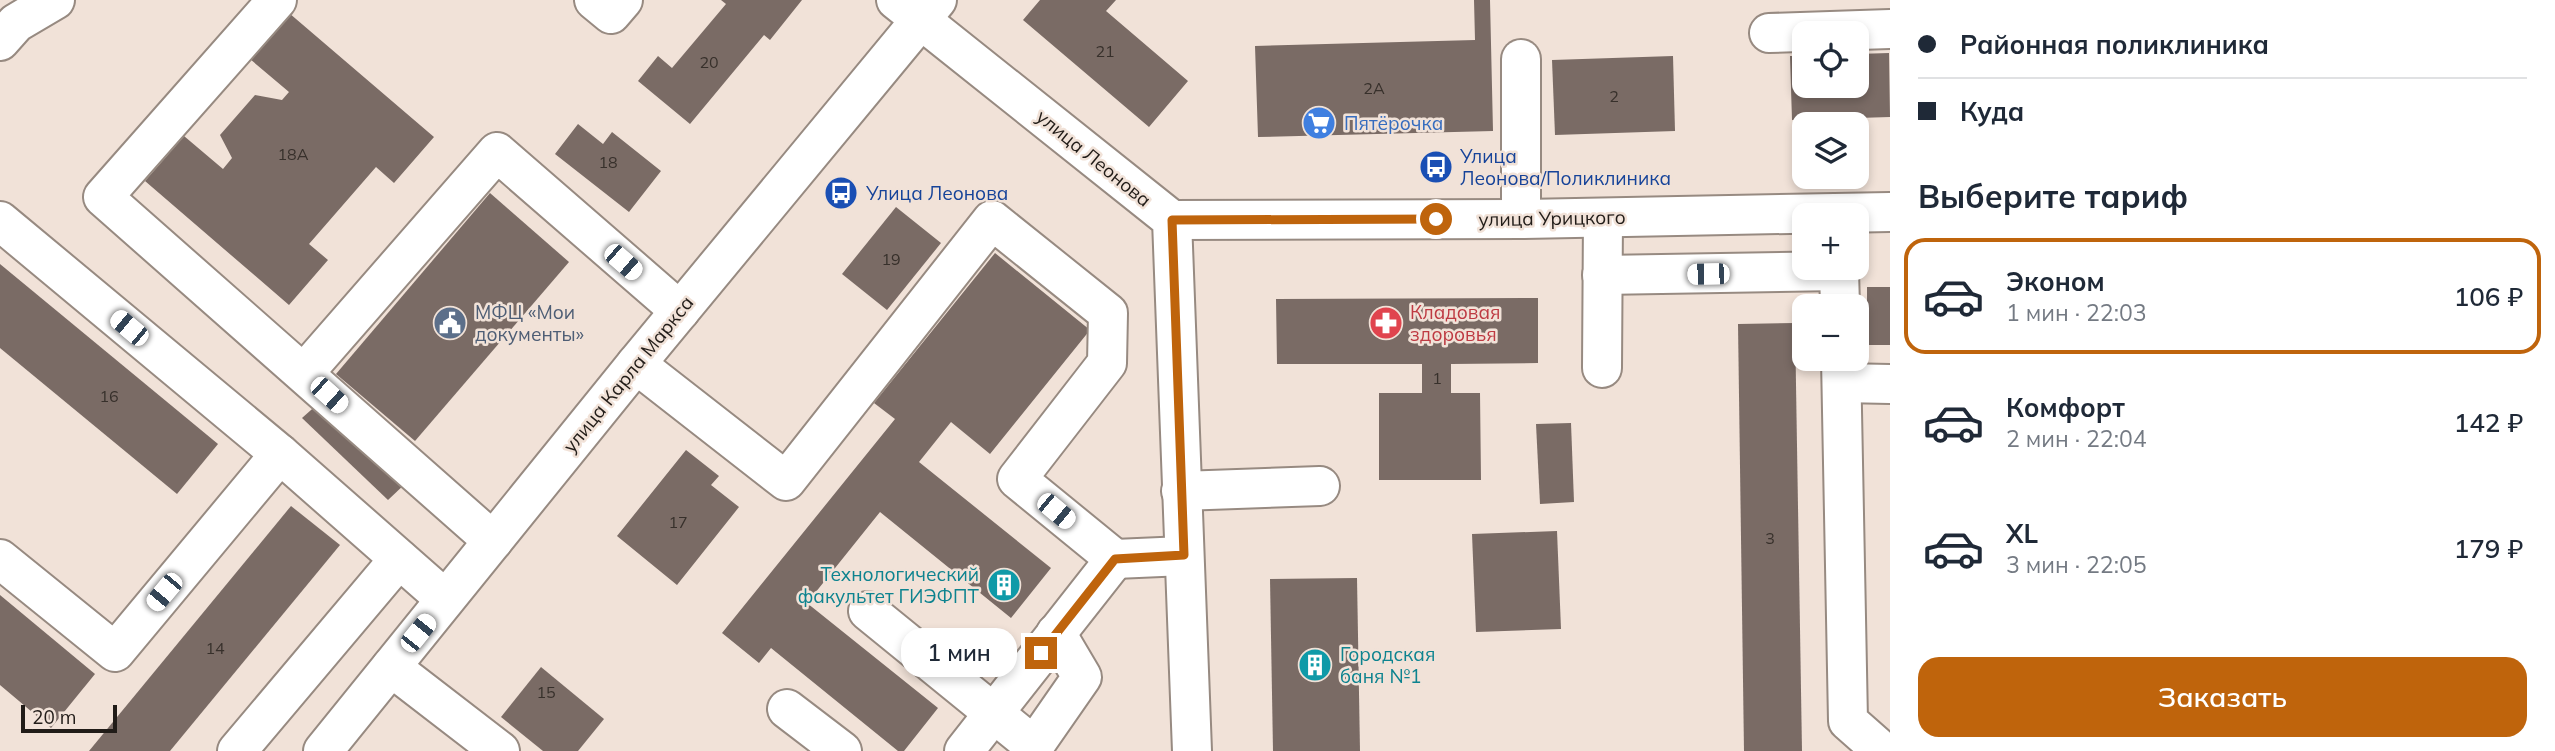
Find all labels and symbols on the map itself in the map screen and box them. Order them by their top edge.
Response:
house number: 21 [1095,41,1115,61]
house number: 20 [699,52,719,72]
house number: 2А [1363,78,1385,98]
house number: 2 [1609,86,1619,106]
street label: улица Леонова [1032,104,1156,212]
supermarket icon: Пятёрочка [1300,104,1338,142]
place label: Пятёрочка [1344,111,1443,135]
house number: 18А [278,144,309,164]
place label: Улица Леонова/Поликлиника [1459,144,1671,190]
bus stop icon: Улица Леонова/Поликлиника [1417,148,1455,186]
house number: 18 [598,152,618,172]
bus stop icon: Улица Леонова [822,174,860,212]
place label: Улица Леонова [865,181,1008,205]
route start [1420,203,1452,235]
street label: улица Урицкого [1478,205,1626,231]
car [601,240,646,284]
house number: 19 [881,249,901,269]
car [1687,263,1730,285]
street label: улица Карла Маркса [558,291,698,457]
place label: МФЦ «Мои документы» [475,300,584,346]
place label: Кладовая здоровья [1410,300,1500,346]
public building icon: МФЦ «Мои документы» [431,304,469,342]
pharmacy icon: Кладовая здоровья [1367,304,1405,342]
car [107,306,152,350]
house number: 1 [1432,368,1442,388]
car [307,373,352,417]
house number: 16 [99,386,119,406]
car [1034,489,1079,533]
house number: 17 [668,512,688,532]
house number: 3 [1765,528,1775,548]
place label: Технологический факультет ГИЭФПТ [798,562,980,608]
building icon: Технологический факультет ГИЭФПТ [985,566,1023,604]
car [143,569,186,615]
car [397,610,440,656]
callout: 1 мин [901,628,1016,678]
route end [1025,637,1057,669]
house number: 14 [205,638,225,658]
place label: Городская баня №1 [1340,642,1435,688]
building icon: Городская баня №1 [1296,646,1334,684]
house number: 15 [536,682,556,702]
scale bar [21,702,117,734]

